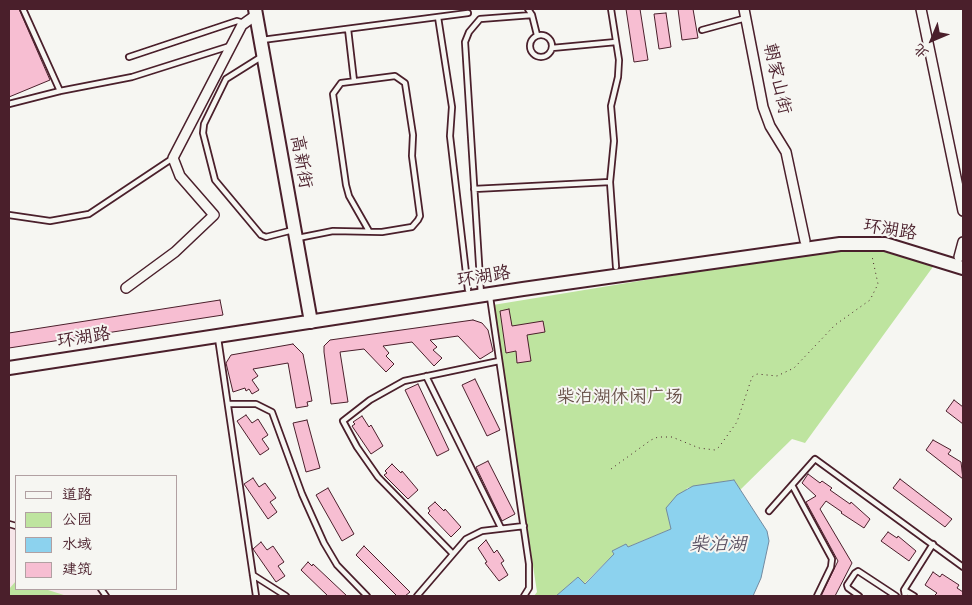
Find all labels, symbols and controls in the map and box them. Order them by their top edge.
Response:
north arrow [907,15,957,65]
text: 北 [910,39,933,62]
street label: 朝家山街 [757,41,795,117]
street label: 高新街 [285,134,315,190]
street label: 环湖路 [862,216,918,246]
street label: 环湖路 [456,263,512,293]
street label: 环湖路 [56,324,112,354]
park label: 柴泊湖休闲广场 [557,387,683,409]
legend [15,475,178,590]
text: 道路 [62,485,92,505]
text: 公园 [62,510,92,530]
text: 水域 [62,535,92,555]
water label: 柴泊湖 [690,535,746,557]
text: 建筑 [62,560,92,580]

